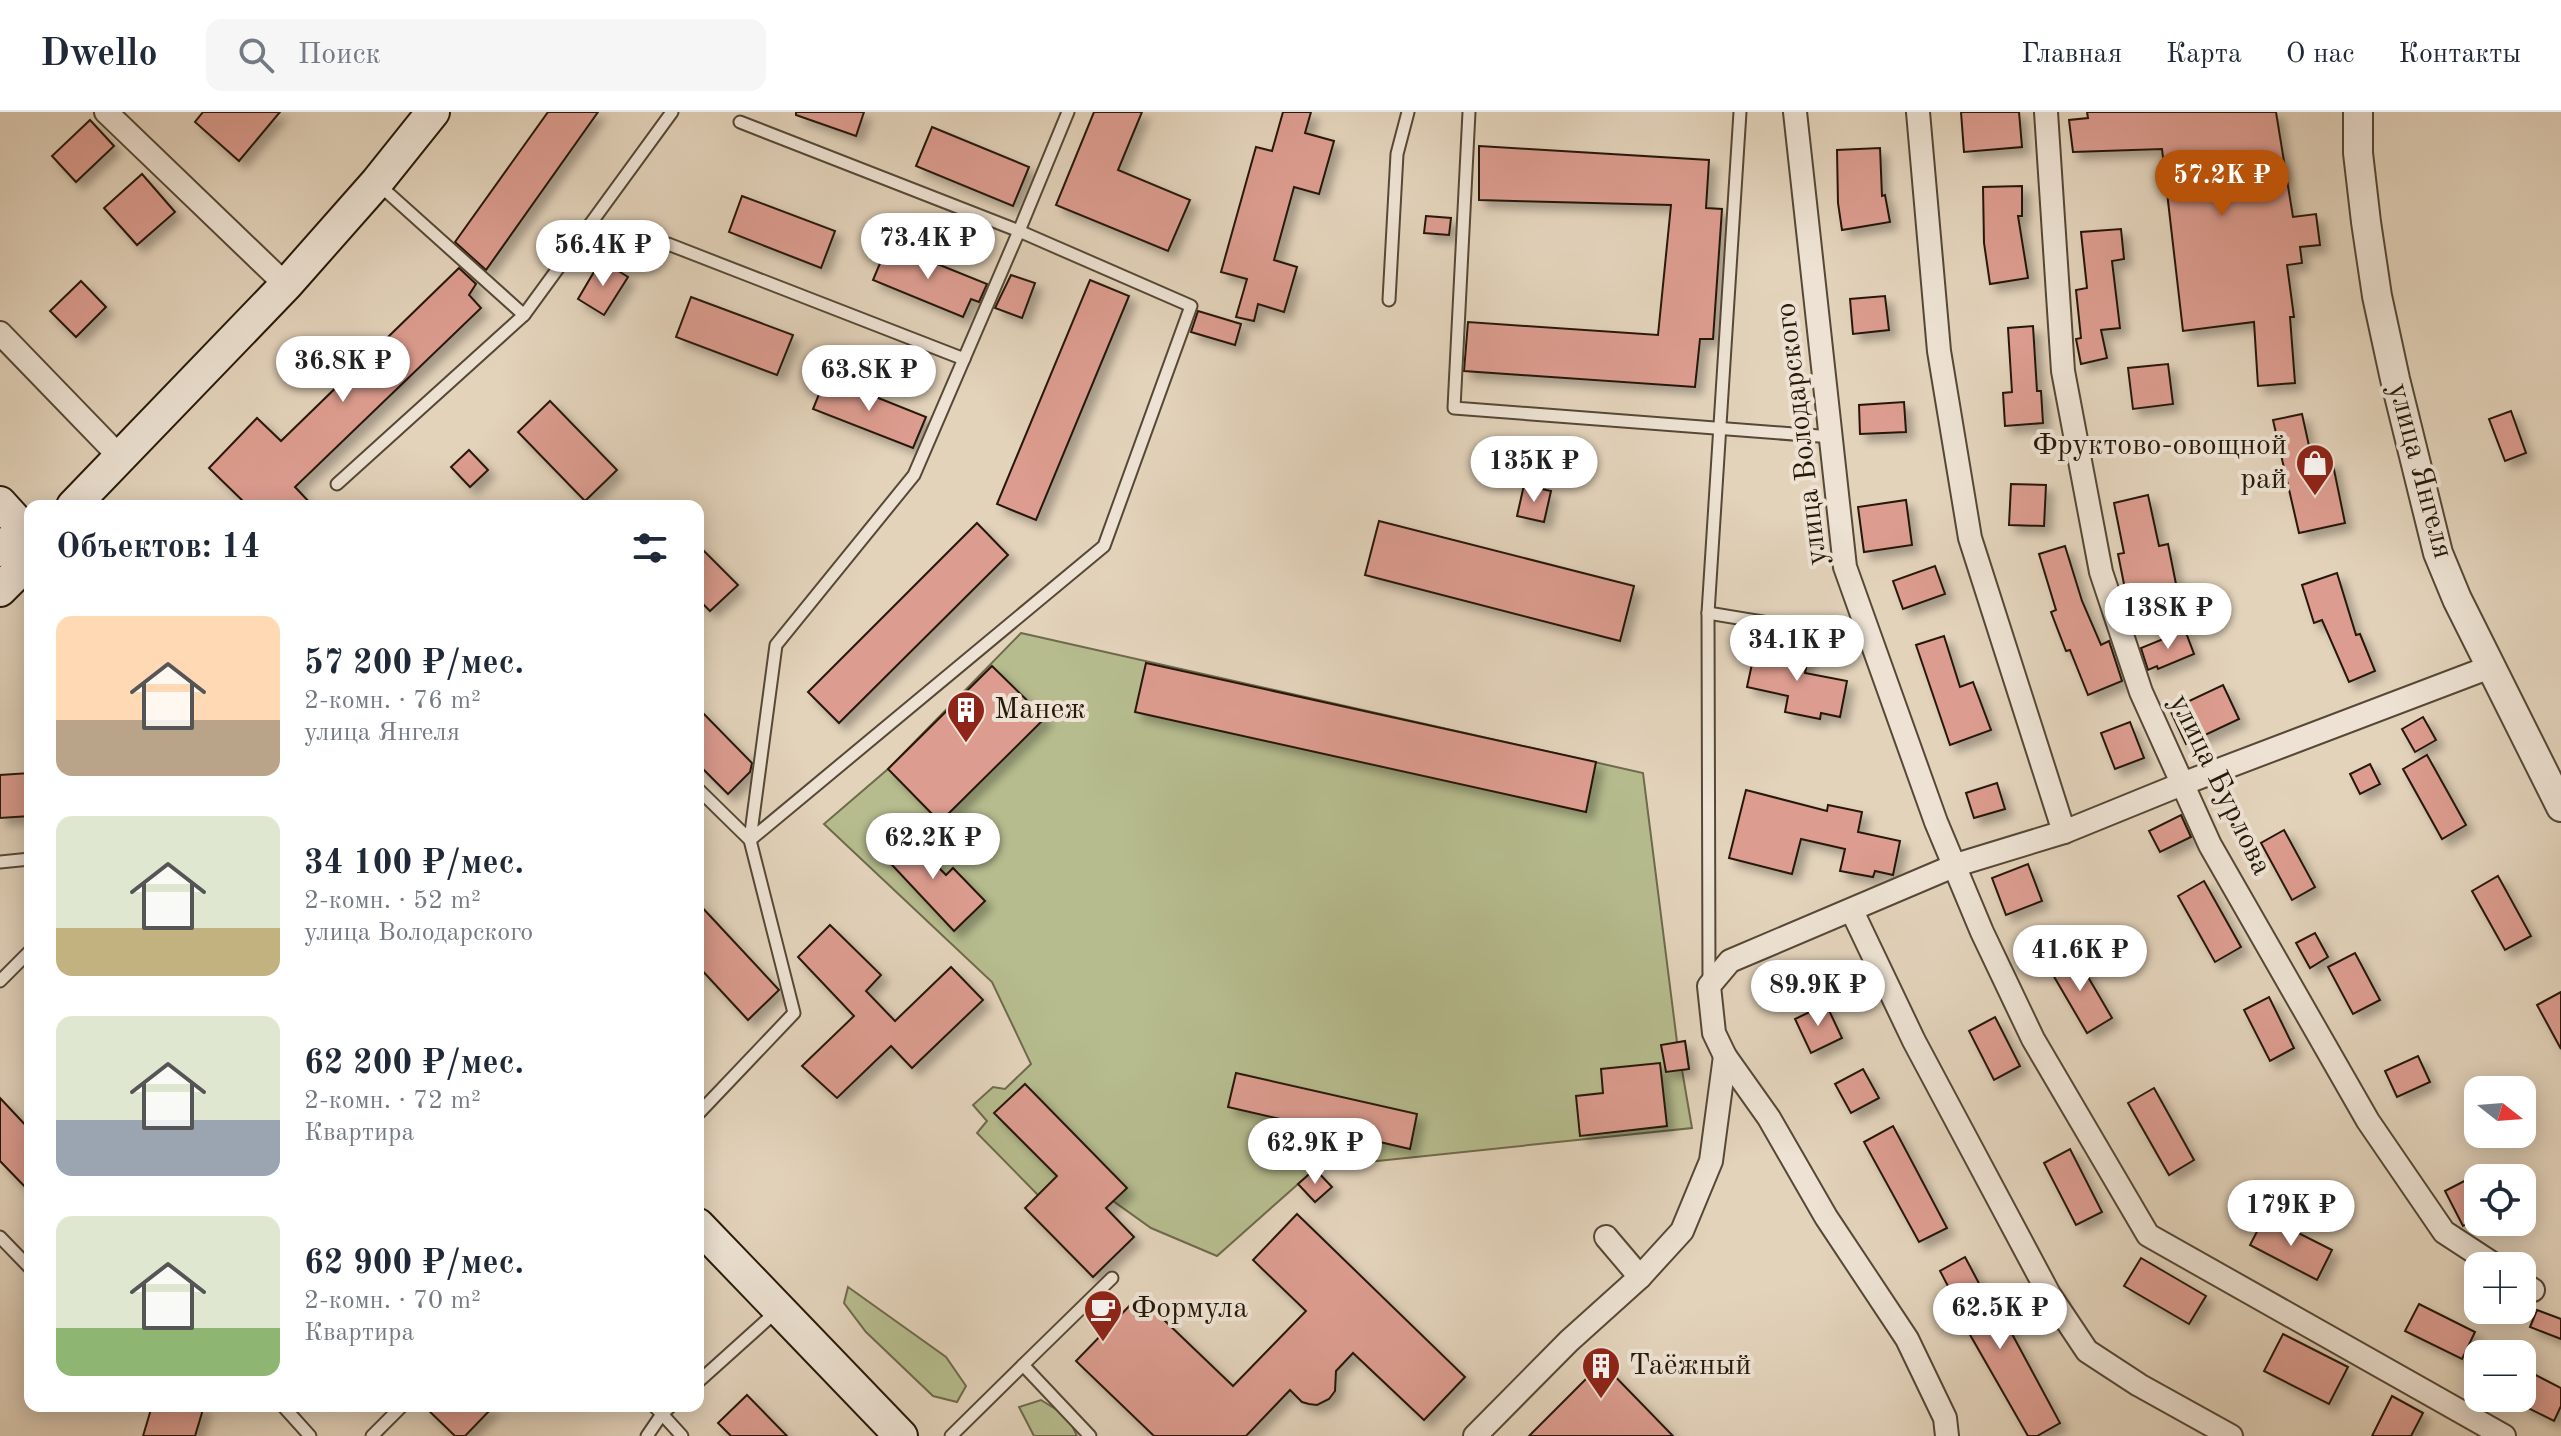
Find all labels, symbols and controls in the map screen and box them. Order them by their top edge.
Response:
search box [206,19,766,91]
icon: search [234,33,278,77]
text: Dwello [40,36,158,74]
text: Поиск [298,40,381,70]
text: Главная [2021,41,2122,69]
text: Карта [2166,41,2242,69]
text: О нас [2286,41,2355,69]
text: Контакты [2399,41,2521,69]
pin: 57.2K ₽ [2148,150,2296,218]
text: 57.2K ₽ [2173,163,2271,189]
pin: 73.4K ₽ [854,213,1002,281]
pin: 56.4K ₽ [529,220,677,288]
text: 73.4K ₽ [879,226,977,252]
text: 56.4K ₽ [554,233,652,259]
street label: улица Володарского [1771,301,1833,567]
pin: 36.8K ₽ [269,336,417,404]
pin: 63.8K ₽ [795,345,943,413]
text: 36.8K ₽ [294,349,392,375]
text: 63.8K ₽ [820,358,918,384]
street label: улица Янгеля [2382,380,2458,562]
place label: Фруктово-овощной рай [2032,431,2287,495]
pin: 135K ₽ [1469,436,1599,504]
shop icon: Фруктово-овощной рай [2294,442,2336,497]
text: 135K ₽ [1489,449,1579,475]
icon: filters [628,526,672,570]
text: Объектов: 14 [56,531,260,565]
pin: 138K ₽ [2103,583,2233,651]
text: 138K ₽ [2123,596,2213,622]
pin: 34.1K ₽ [1723,615,1871,683]
text: 34.1K ₽ [1748,628,1846,654]
text: 57 200 ₽/мес. [304,647,524,681]
icon: home [120,648,216,744]
text: 2-комн. · 76 m² [304,688,481,714]
building icon: Манеж [945,689,987,744]
street label: улица Бурлова [2163,690,2277,880]
place label: Манеж [994,695,1086,725]
text: улица Янгеля [304,720,460,746]
pin: 62.2K ₽ [859,813,1007,881]
text: 62.2K ₽ [884,826,982,852]
text: 34 100 ₽/мес. [304,847,524,881]
icon: home [120,848,216,944]
text: 2-комн. · 52 m² [304,888,481,914]
text: улица Володарского [304,920,533,946]
pin: 41.6K ₽ [2006,925,2154,993]
text: 41.6K ₽ [2031,938,2129,964]
pin: 89.9K ₽ [1744,960,1892,1028]
text: 89.9K ₽ [1769,973,1867,999]
text: 62 200 ₽/мес. [304,1047,524,1081]
icon: home [120,1048,216,1144]
north arrow [2464,1076,2536,1148]
map controls [2464,1076,2536,1412]
text: 2-комн. · 72 m² [304,1088,481,1114]
pin: 62.9K ₽ [1241,1118,1389,1186]
text: Квартира [304,1120,414,1146]
text: 62.9K ₽ [1266,1131,1364,1157]
button: locate [2464,1164,2536,1236]
pin: 179K ₽ [2226,1180,2356,1248]
text: 179K ₽ [2246,1193,2336,1219]
text: 62 900 ₽/мес. [304,1247,524,1281]
icon: home [120,1248,216,1344]
button: + [2464,1252,2536,1324]
pin: 62.5K ₽ [1926,1283,2074,1351]
text: 2-комн. · 70 m² [304,1288,481,1314]
cafe icon: Формула [1082,1288,1124,1343]
place label: Формула [1131,1294,1248,1324]
text: 62.5K ₽ [1951,1296,2049,1322]
text: Квартира [304,1320,414,1346]
button: − [2464,1340,2536,1412]
building icon: Таёжный [1580,1345,1622,1400]
place label: Таёжный [1629,1351,1751,1381]

